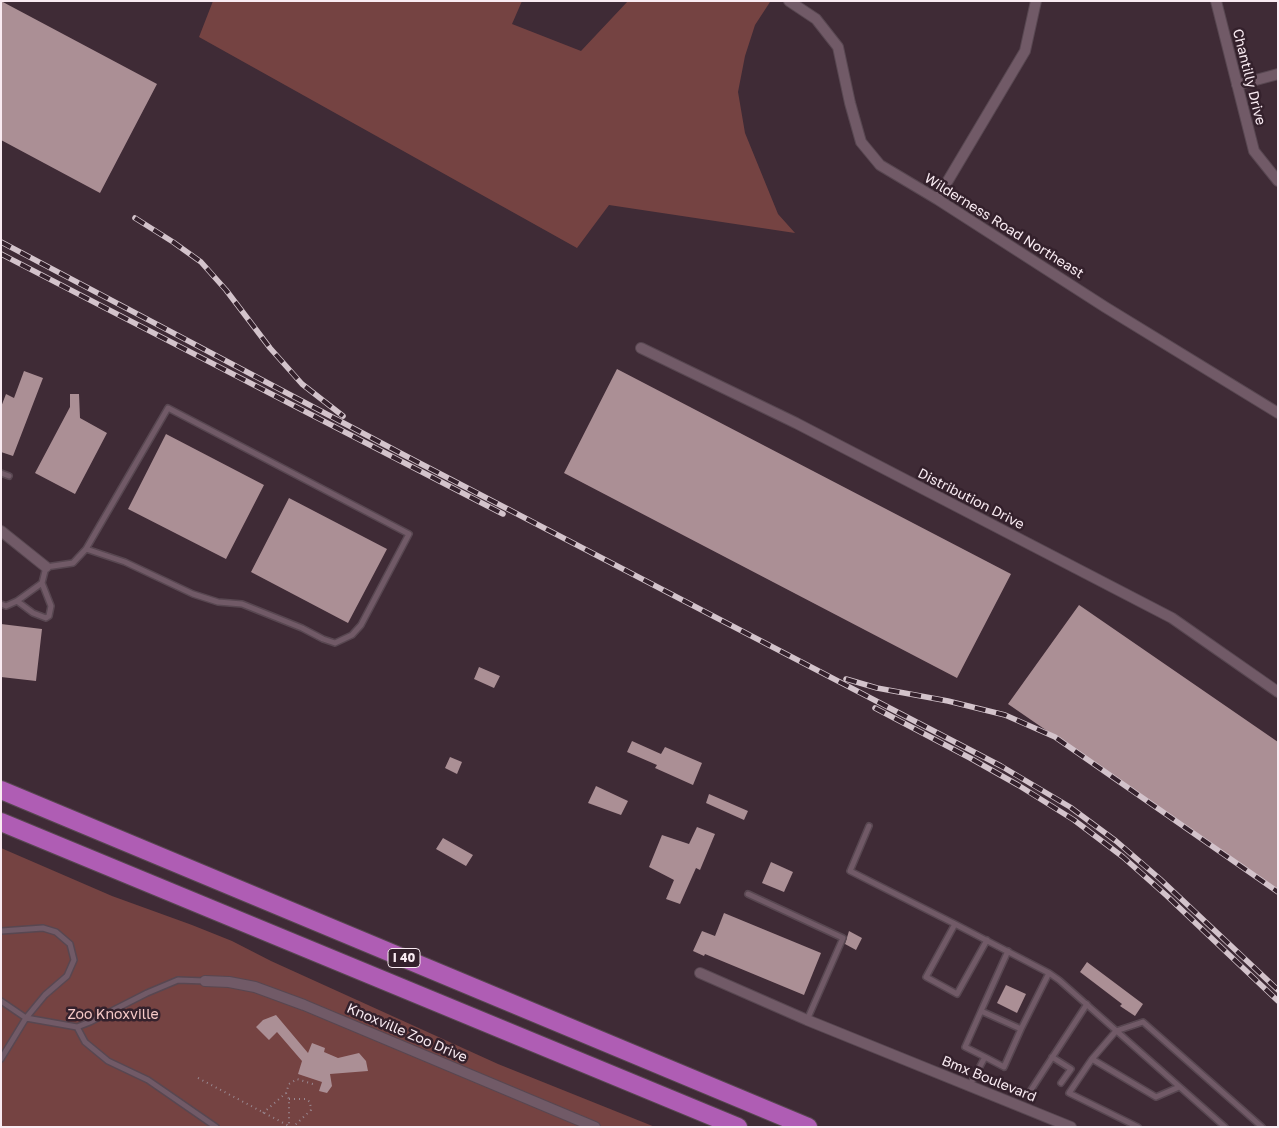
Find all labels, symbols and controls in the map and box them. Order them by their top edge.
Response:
street label: Chantilly Drive [1229,27,1269,127]
street label: Wilderness Road Northeast [921,170,1087,282]
street label: Distribution Drive [915,465,1027,533]
road number: I 40 [388,948,420,968]
street label: Knoxville Zoo Drive [344,1000,470,1066]
park label: Zoo Knoxville [67,1007,159,1023]
street label: Bmx Boulevard [939,1052,1039,1106]

